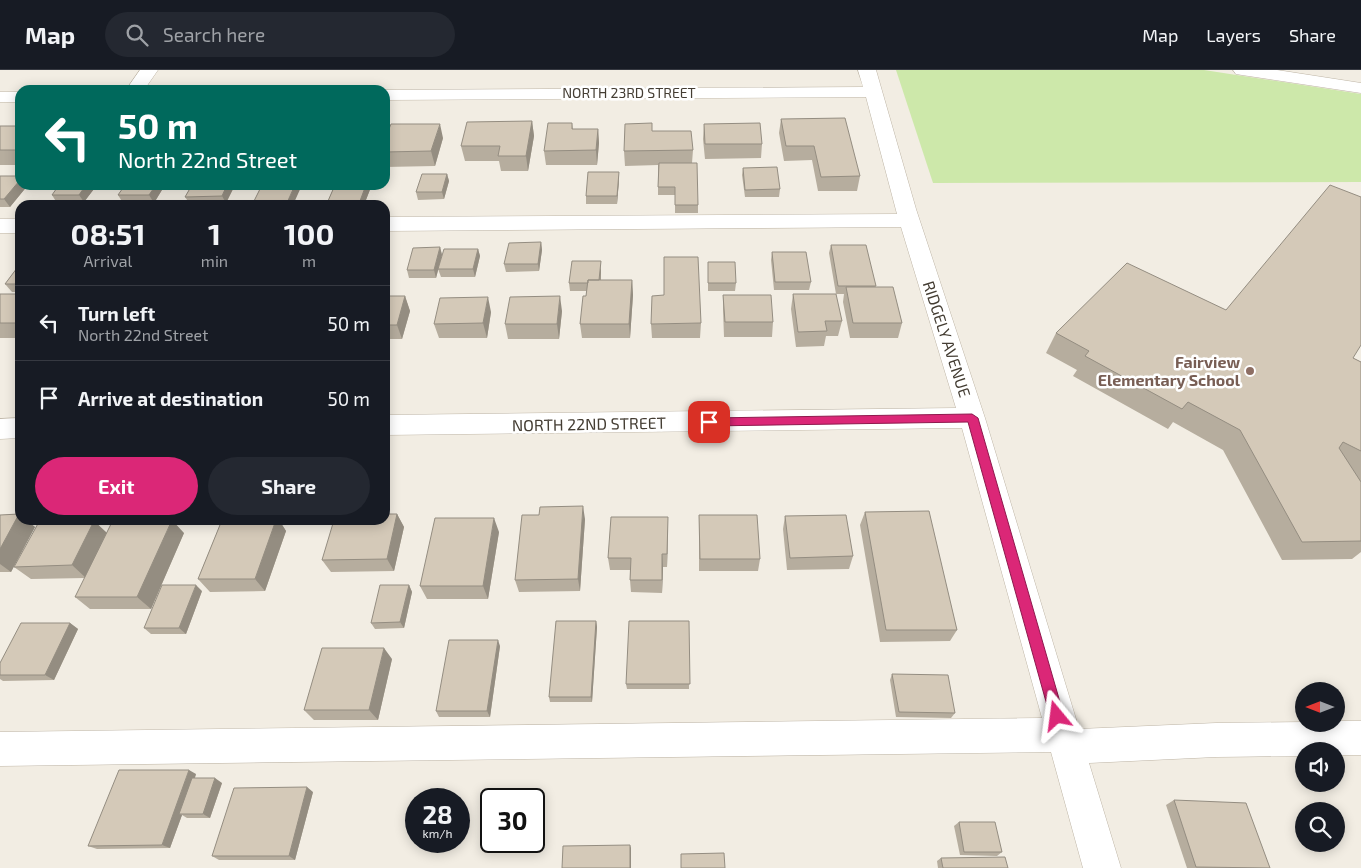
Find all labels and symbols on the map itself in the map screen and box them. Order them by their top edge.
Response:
street label: NORTH 23RD STREET [562,84,696,101]
street label: RIDGELY AVENUE [920,278,975,400]
place label: Fairview Elementary School [1098,352,1241,390]
marker: Fairview Elementary School [1244,365,1256,377]
pin [688,401,730,443]
street label: NORTH 22ND STREET [512,413,666,434]
north arrow [1295,682,1345,732]
position arrow [1030,689,1082,741]
speed limit sign: 30 [480,788,545,853]

